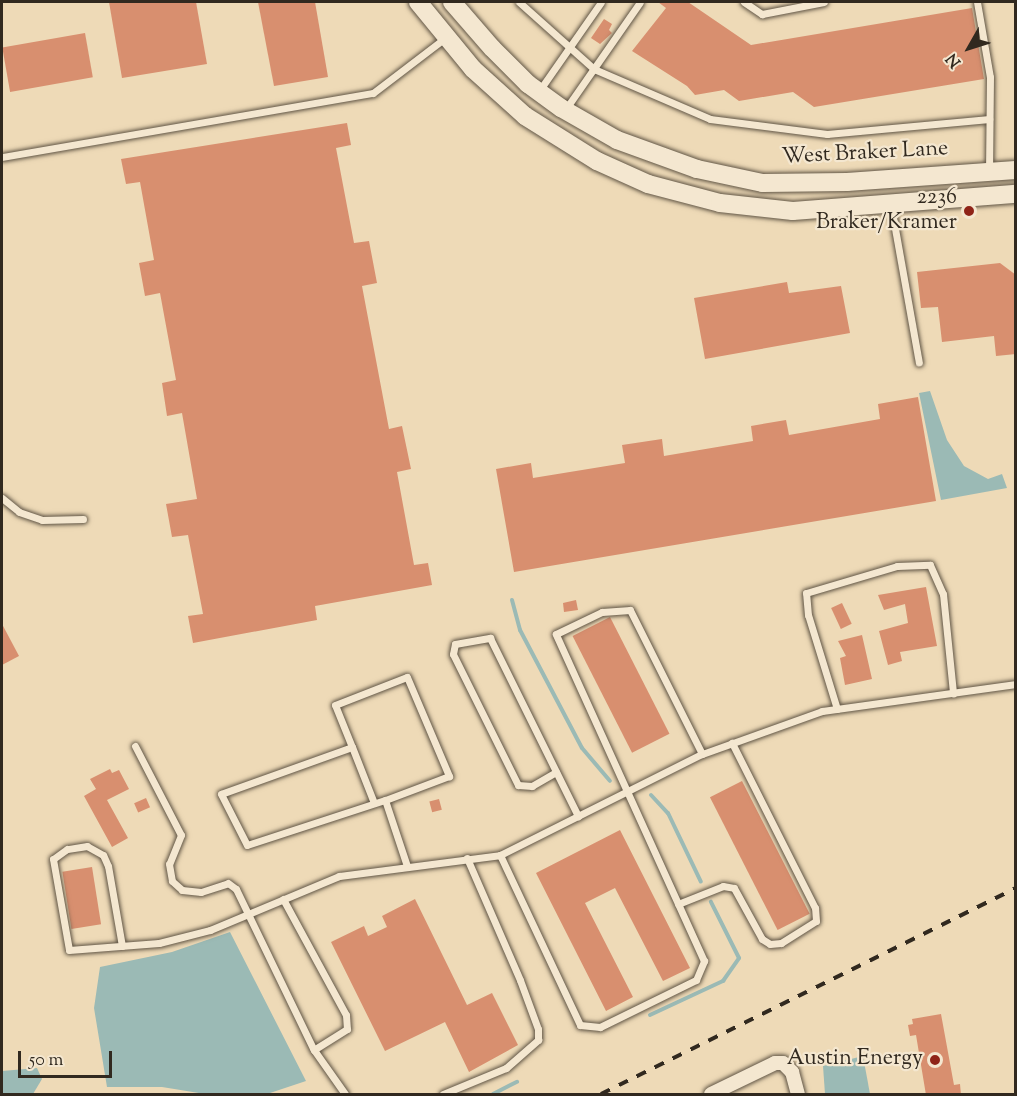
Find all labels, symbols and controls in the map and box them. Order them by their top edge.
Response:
north arrow [939,18,999,78]
text: N [942,47,968,72]
street label: West Braker Lane [781,136,949,172]
place label: 2236 Braker/Kramer [816,185,957,236]
marker: 2236 Braker/Kramer [962,204,976,218]
scale bar [21,1039,116,1077]
place label: Austin Energy [787,1047,923,1073]
text: 50 m [29,1048,63,1074]
marker: Austin Energy [928,1053,942,1067]

